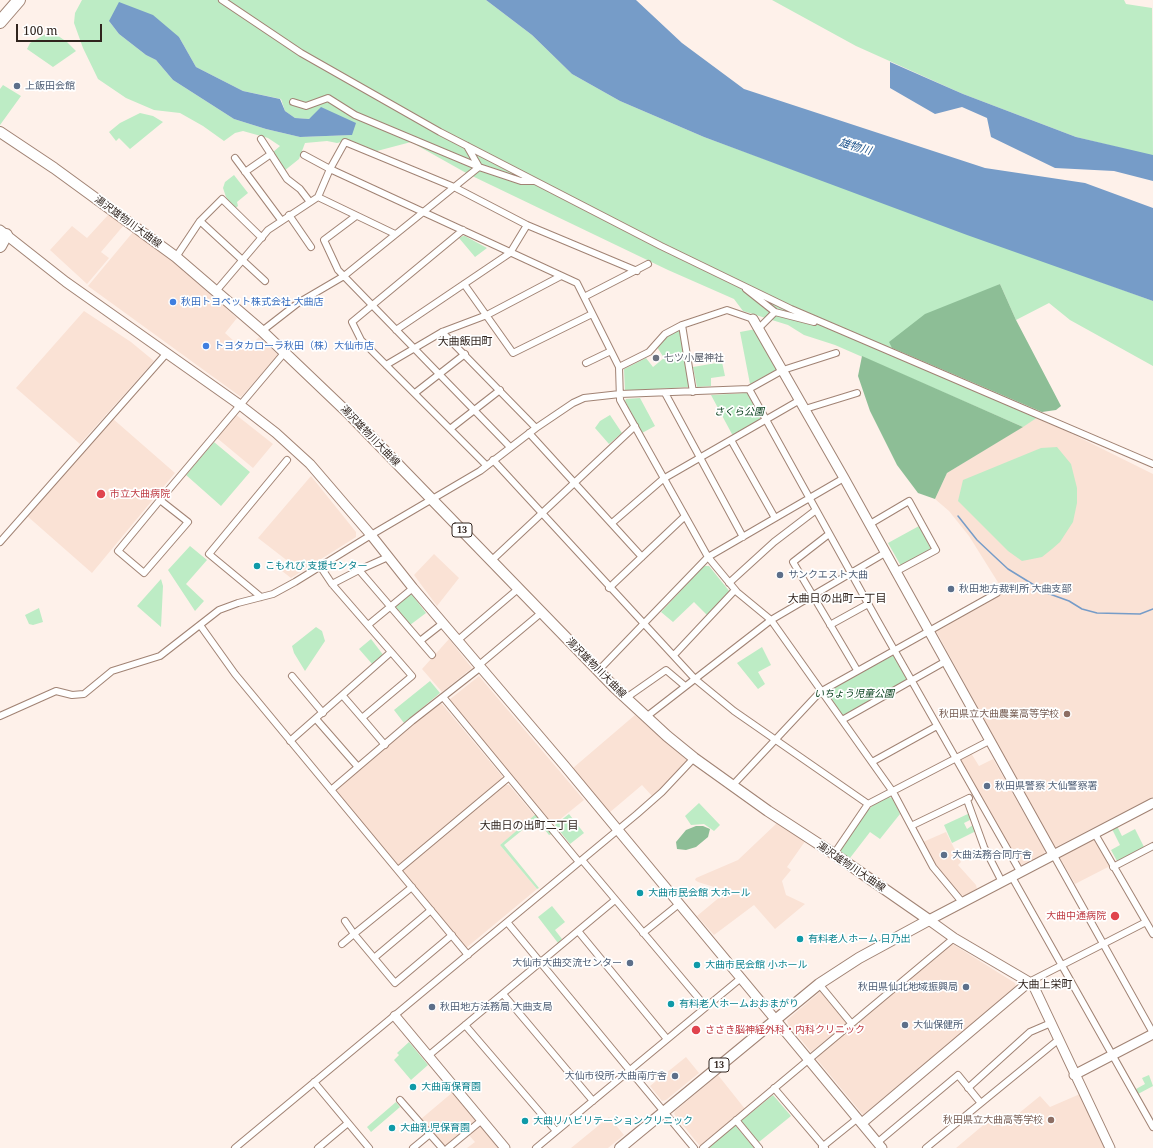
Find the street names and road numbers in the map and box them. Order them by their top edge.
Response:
street label: 湯沢雄物川大曲線 [92,194,164,250]
street label: 湯沢雄物川大曲線 [338,403,402,469]
road number: 13 [452,523,472,537]
street label: 湯沢雄物川大曲線 [563,635,629,701]
street label: 湯沢雄物川大曲線 [814,840,888,894]
road number: 13 [709,1058,729,1072]

